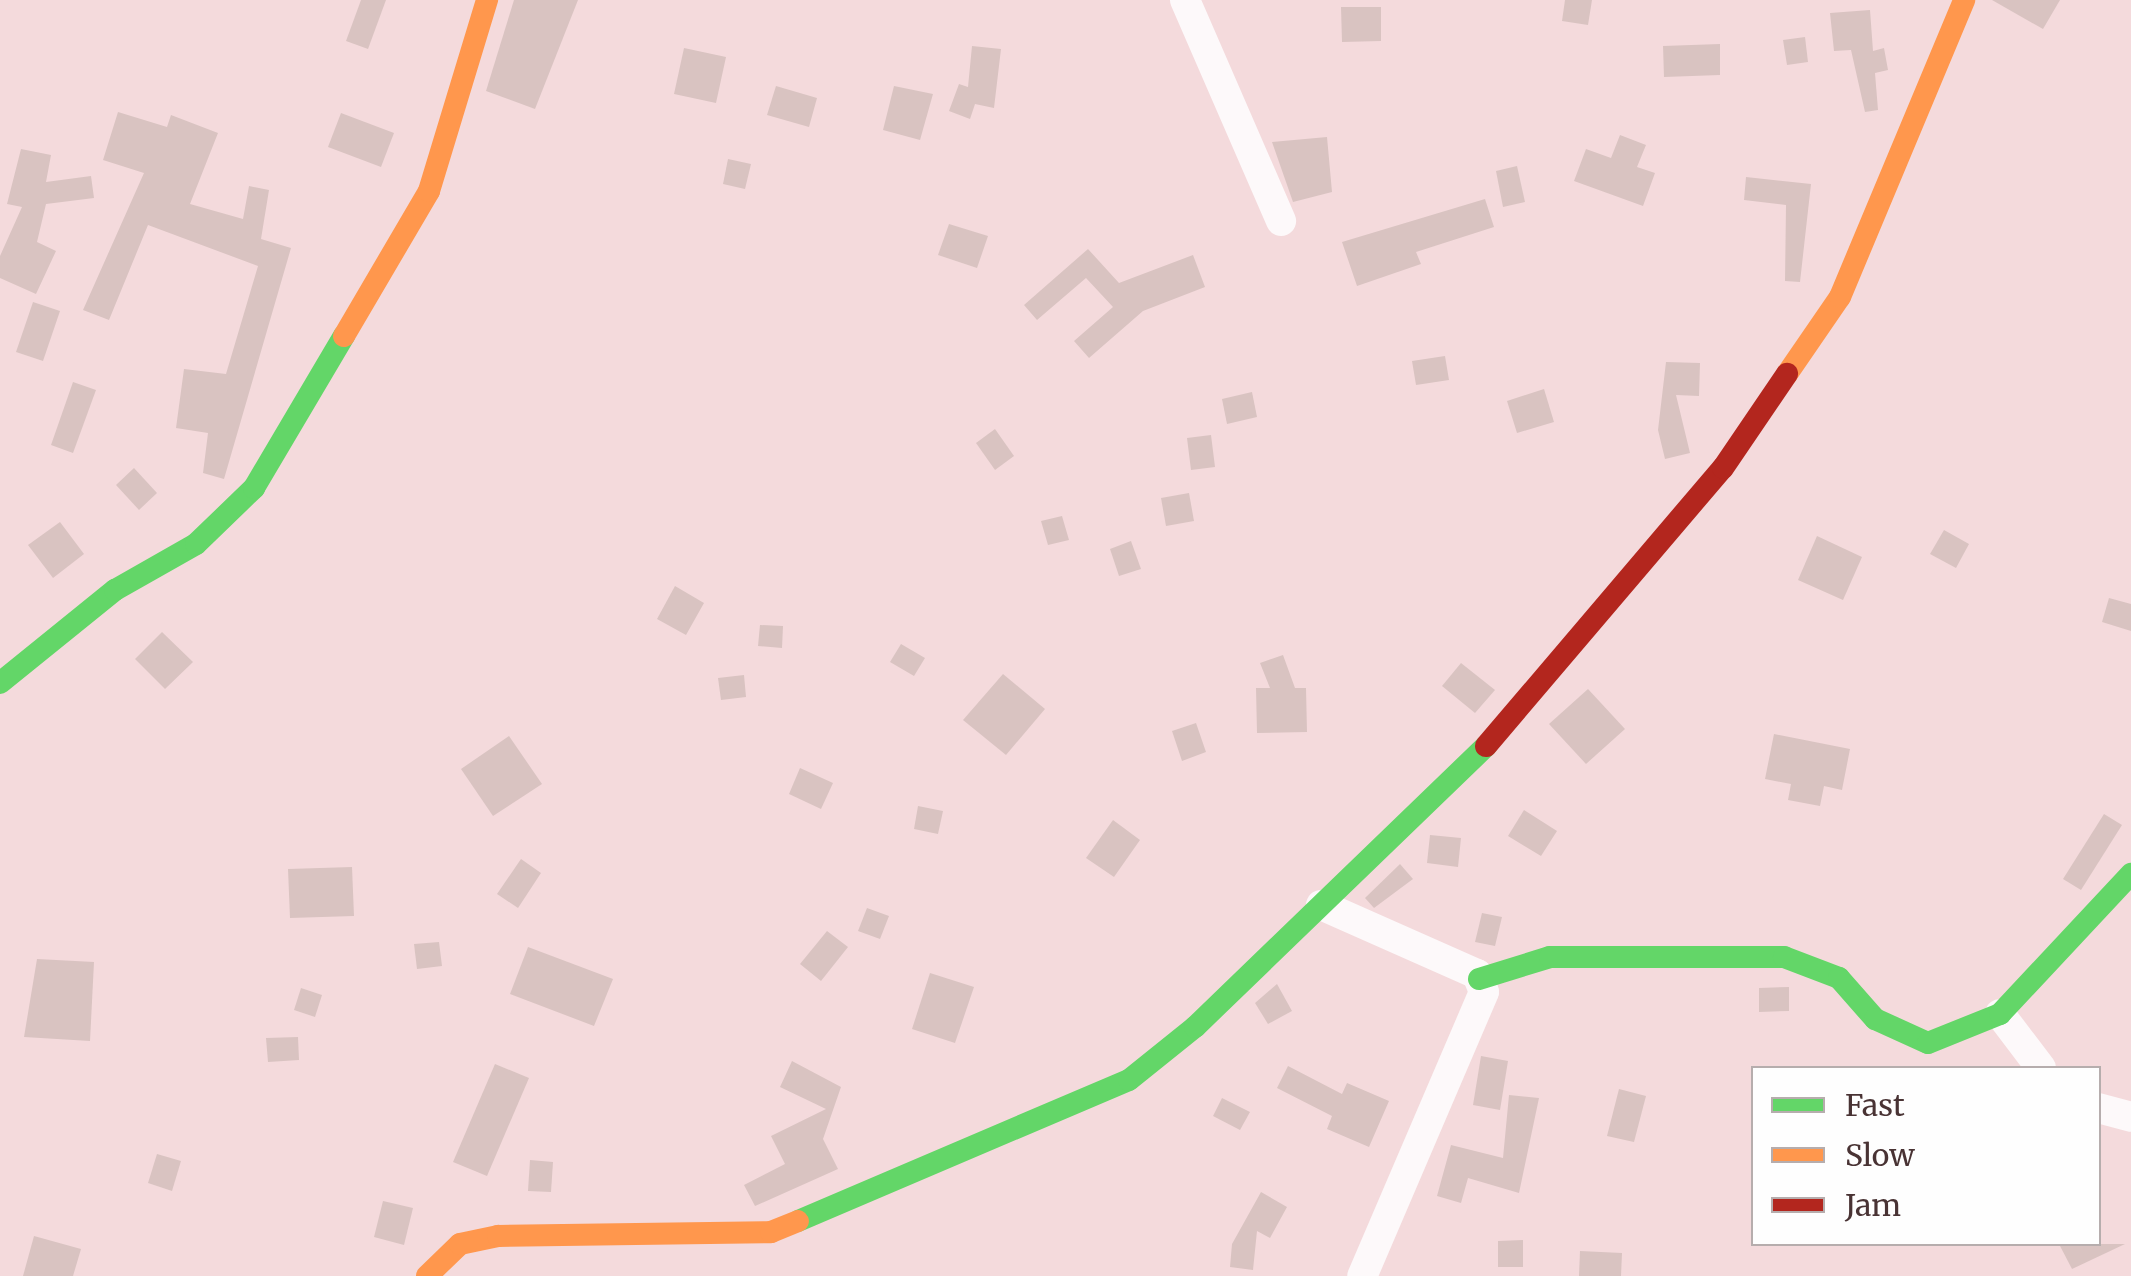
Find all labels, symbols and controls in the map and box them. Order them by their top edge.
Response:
legend [1751,1066,2101,1246]
text: Fast [1845,1086,1905,1124]
text: Slow [1845,1136,1915,1174]
text: Jam [1845,1186,1901,1224]

